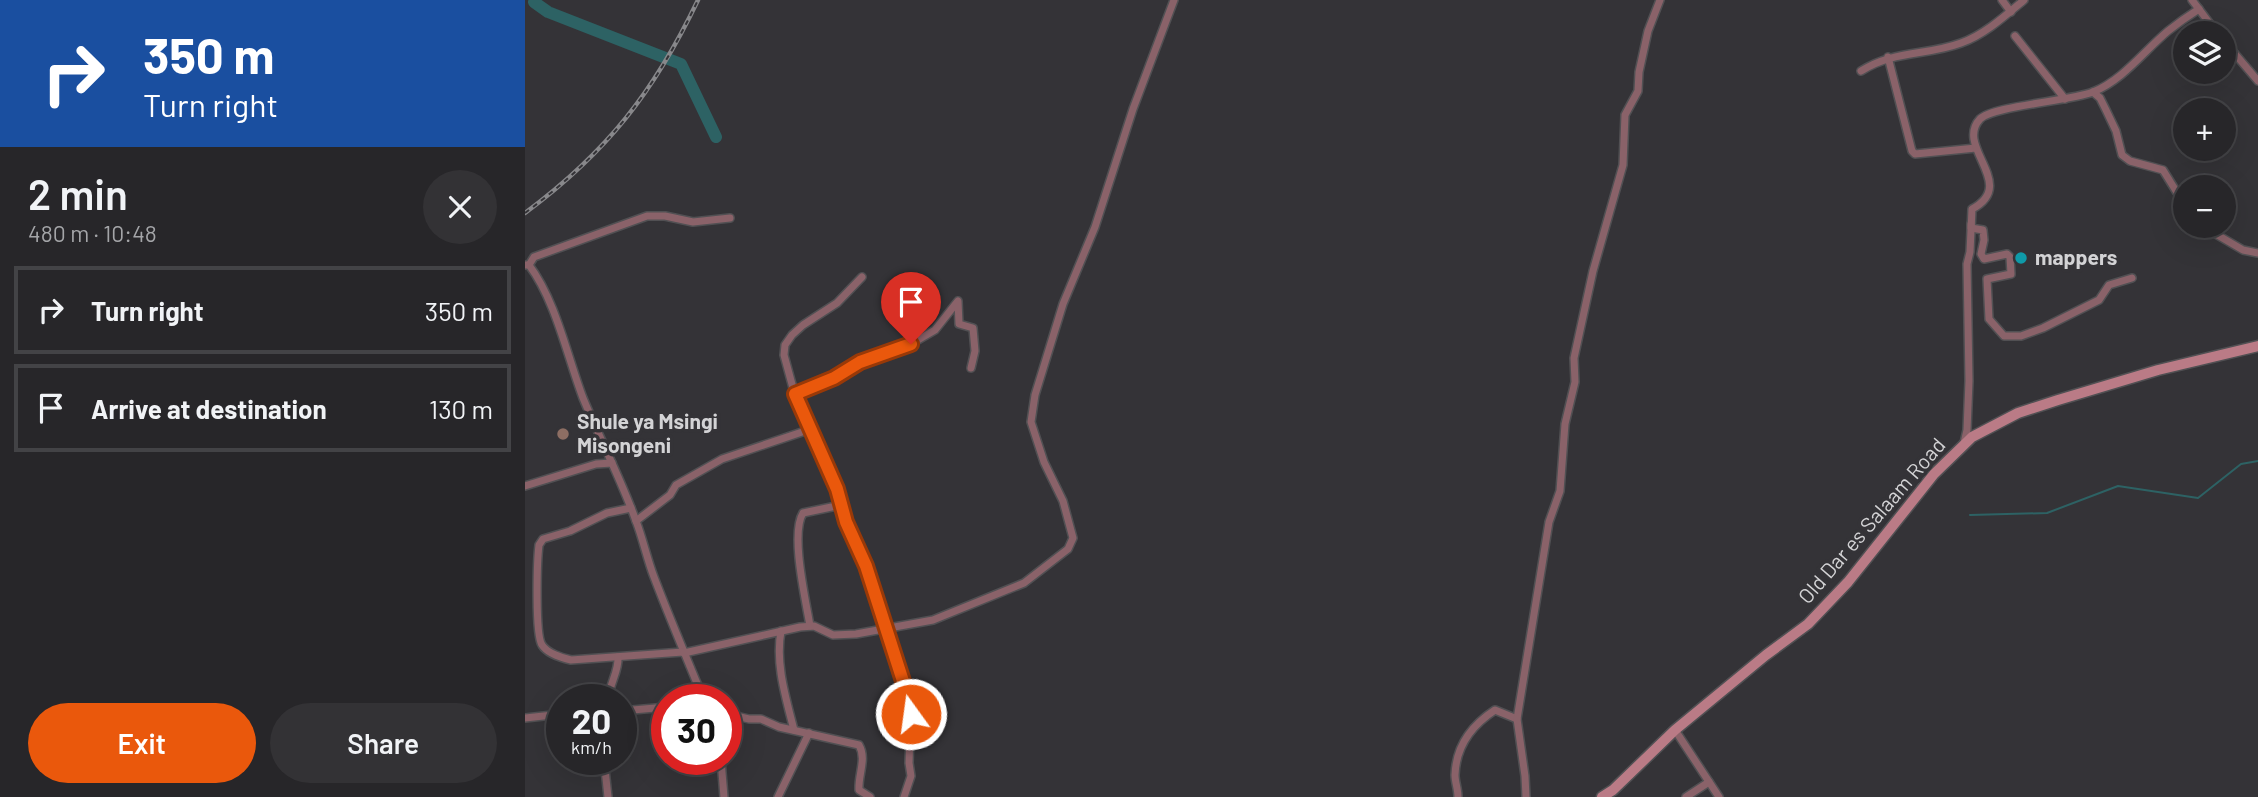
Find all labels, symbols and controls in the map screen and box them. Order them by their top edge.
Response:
map controls [2173,21,2236,238]
button: layers [2173,21,2236,84]
text: 350 m [143,25,275,84]
icon: right [28,28,119,119]
text: Turn right [143,85,278,123]
button: + [2173,98,2236,161]
text: 2 min [28,168,128,218]
button: close [423,170,497,244]
button: − [2173,175,2236,238]
text: 480 m · 10:48 [28,219,157,247]
place label: mappers [2035,244,2117,269]
marker: mappers [2013,250,2029,266]
pin [881,272,941,344]
icon: arrive [892,283,930,321]
icon: right [32,291,70,329]
text: Turn right [91,295,204,326]
text: 350 m [425,295,493,326]
icon: arrive [32,389,70,427]
text: Arrive at destination [91,393,327,424]
text: 130 m [429,393,493,424]
place label: Shule ya Msingi Misongeni [577,408,718,457]
marker: Shule ya Msingi Misongeni [555,426,571,442]
street label: Old Dar es Salaam Road [1792,432,1950,608]
position arrow [874,677,948,751]
speed limit sign: 30 [651,684,742,775]
text: 20 [572,699,611,741]
button: Exit [28,703,256,783]
button: Share [270,703,497,783]
text: km/h [571,736,612,758]

